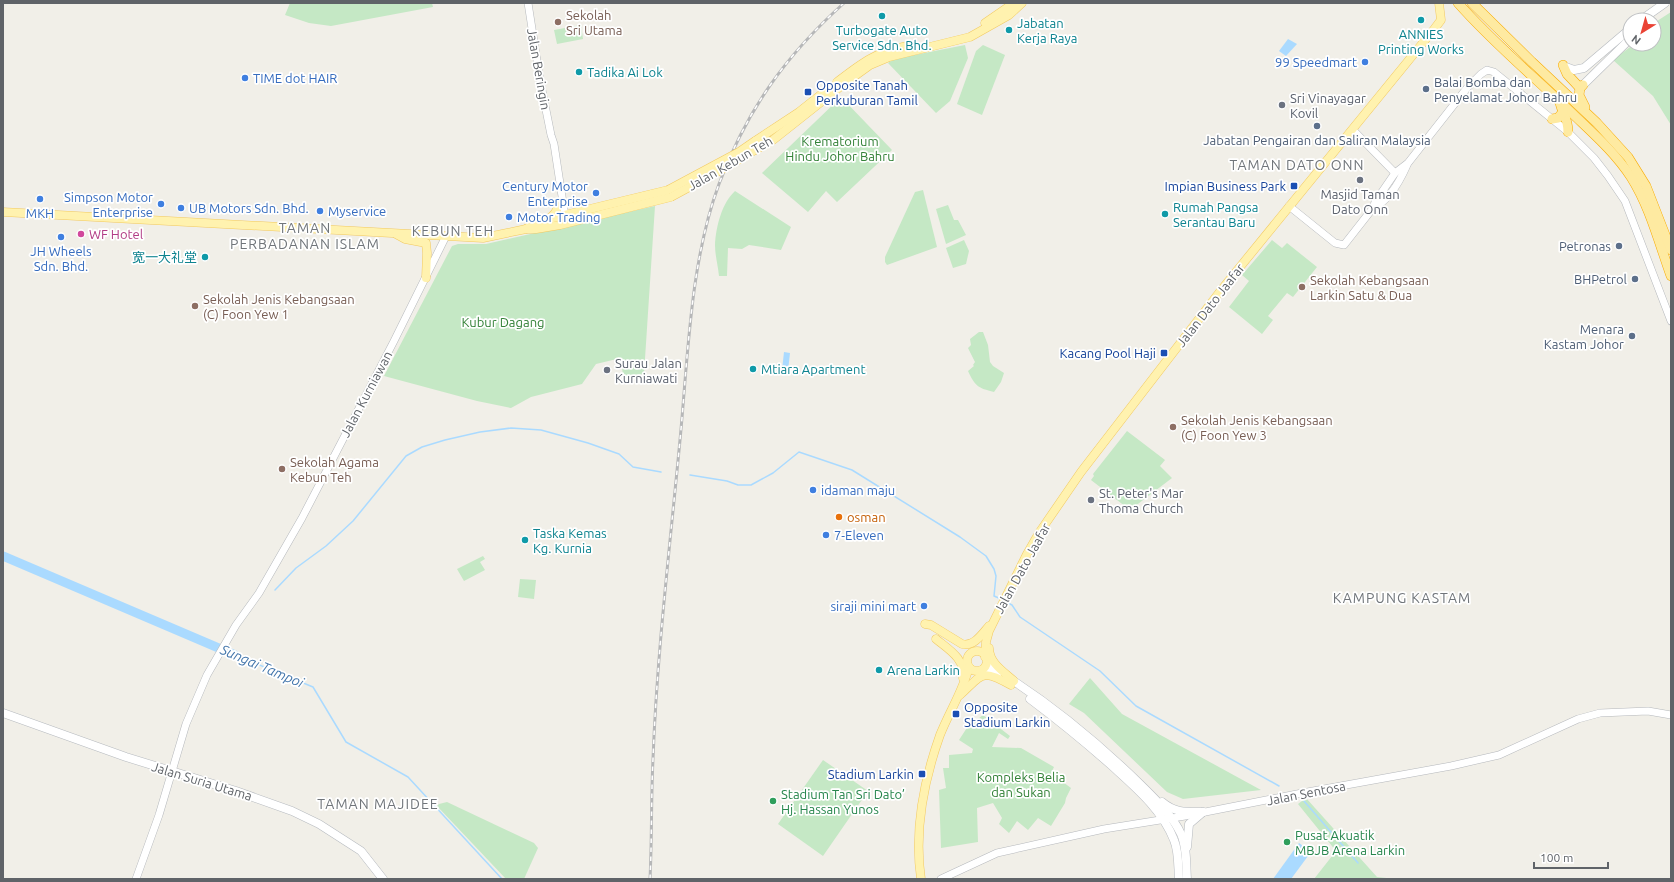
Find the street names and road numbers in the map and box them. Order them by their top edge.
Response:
street label: Jalan Beringin [525,27,553,111]
street label: Jalan Kebun Teh [685,133,775,193]
street label: Jalan Dato Jaafar [1173,261,1247,349]
street label: Jalan Kurniawan [337,349,395,439]
street label: Jalan Dato Jaafar [991,520,1053,616]
street label: Jalan Suria Utama [150,759,254,803]
street label: Jalan Sentosa [1265,778,1347,808]

